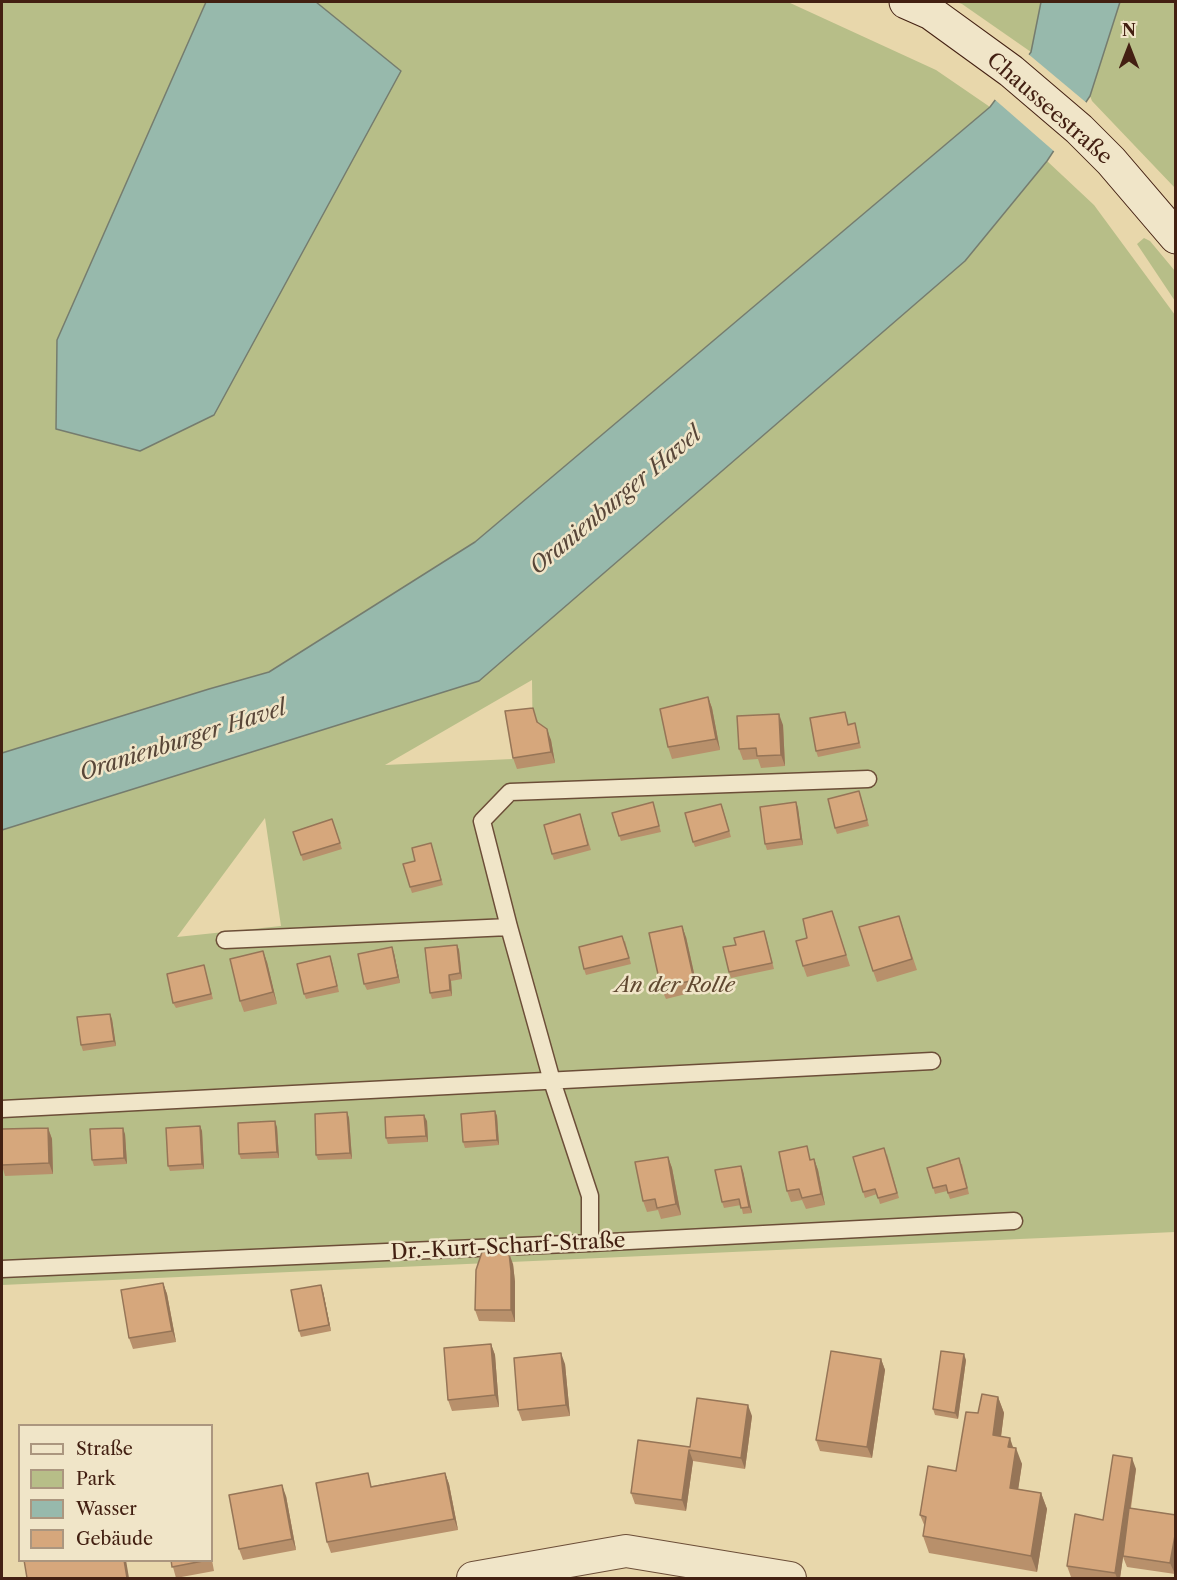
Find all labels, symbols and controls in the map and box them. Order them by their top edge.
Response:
north arrow [1099,18,1159,78]
text: N [1122,20,1136,40]
street label: Chausseestraße [981,48,1117,170]
water label: Oranienburger Havel [525,421,707,581]
water label: Oranienburger Havel [76,695,290,787]
park label: An der Rolle [615,973,735,999]
street label: Dr.-Kurt-Scharf-Straße [390,1228,626,1266]
legend [18,1424,213,1562]
text: Straße [76,1438,133,1460]
text: Park [76,1468,115,1490]
text: Wasser [76,1498,137,1520]
text: Gebäude [76,1528,153,1550]

